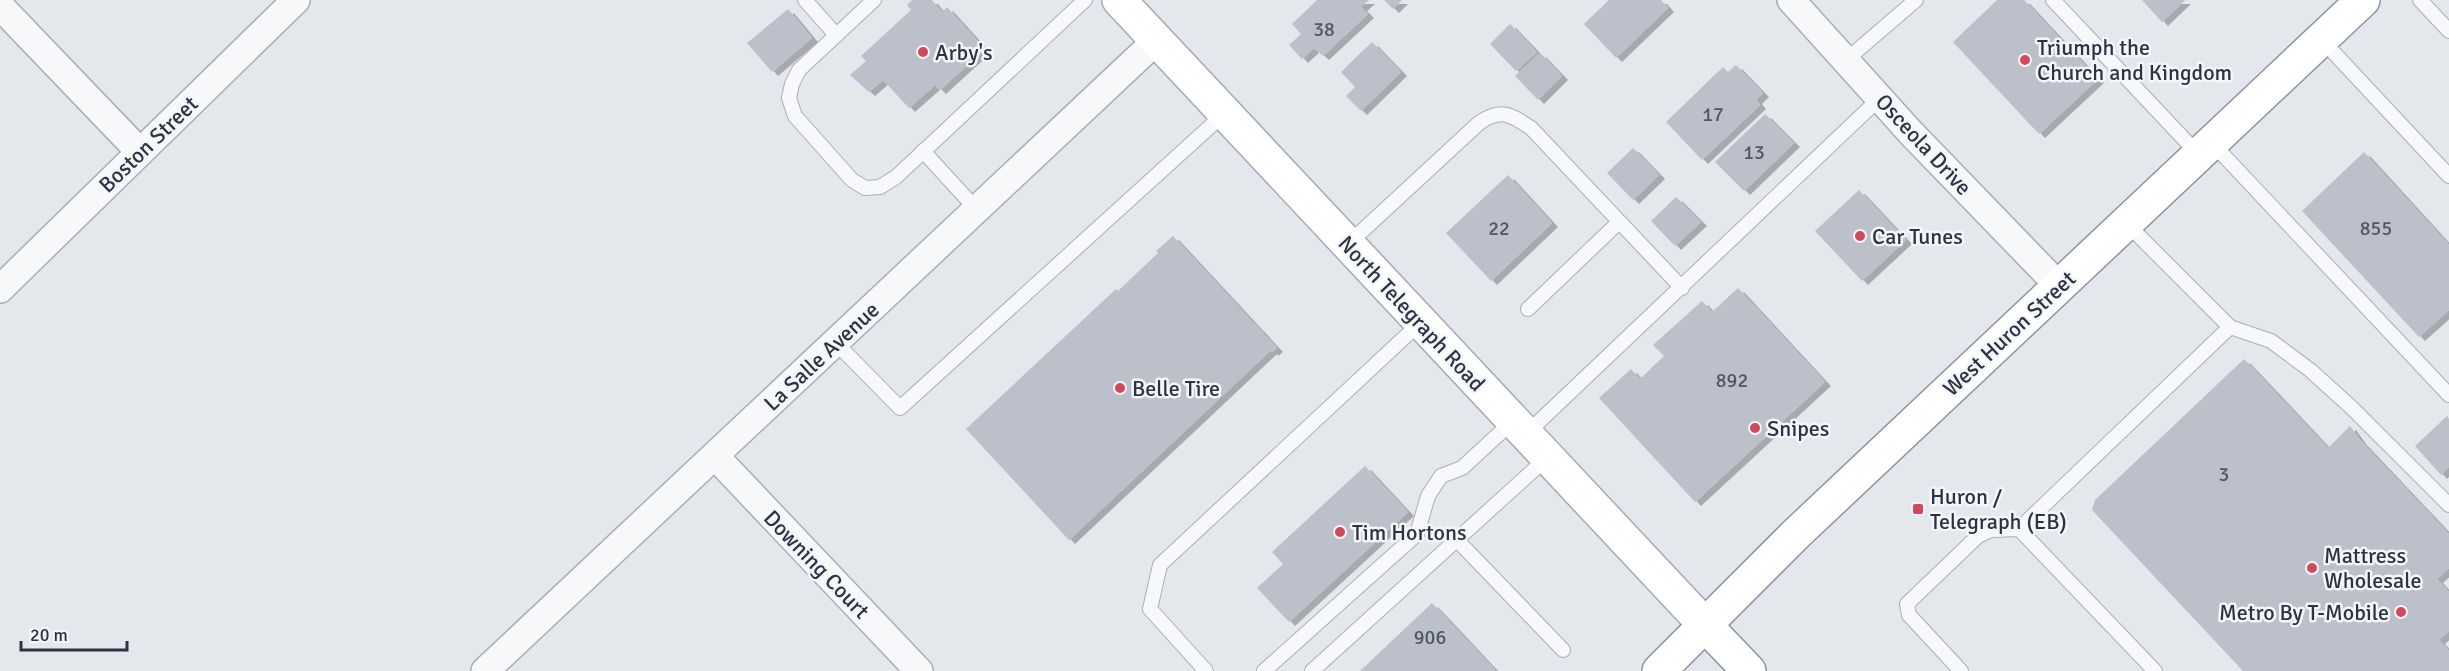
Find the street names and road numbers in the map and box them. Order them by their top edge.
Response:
street label: Osceola Drive [1870,88,1977,201]
street label: Boston Street [93,90,204,198]
street label: North Telegraph Road [1333,230,1491,397]
street label: West Huron Street [1938,265,2081,402]
street label: La Salle Avenue [758,296,885,417]
street label: Downing Court [758,504,875,625]

